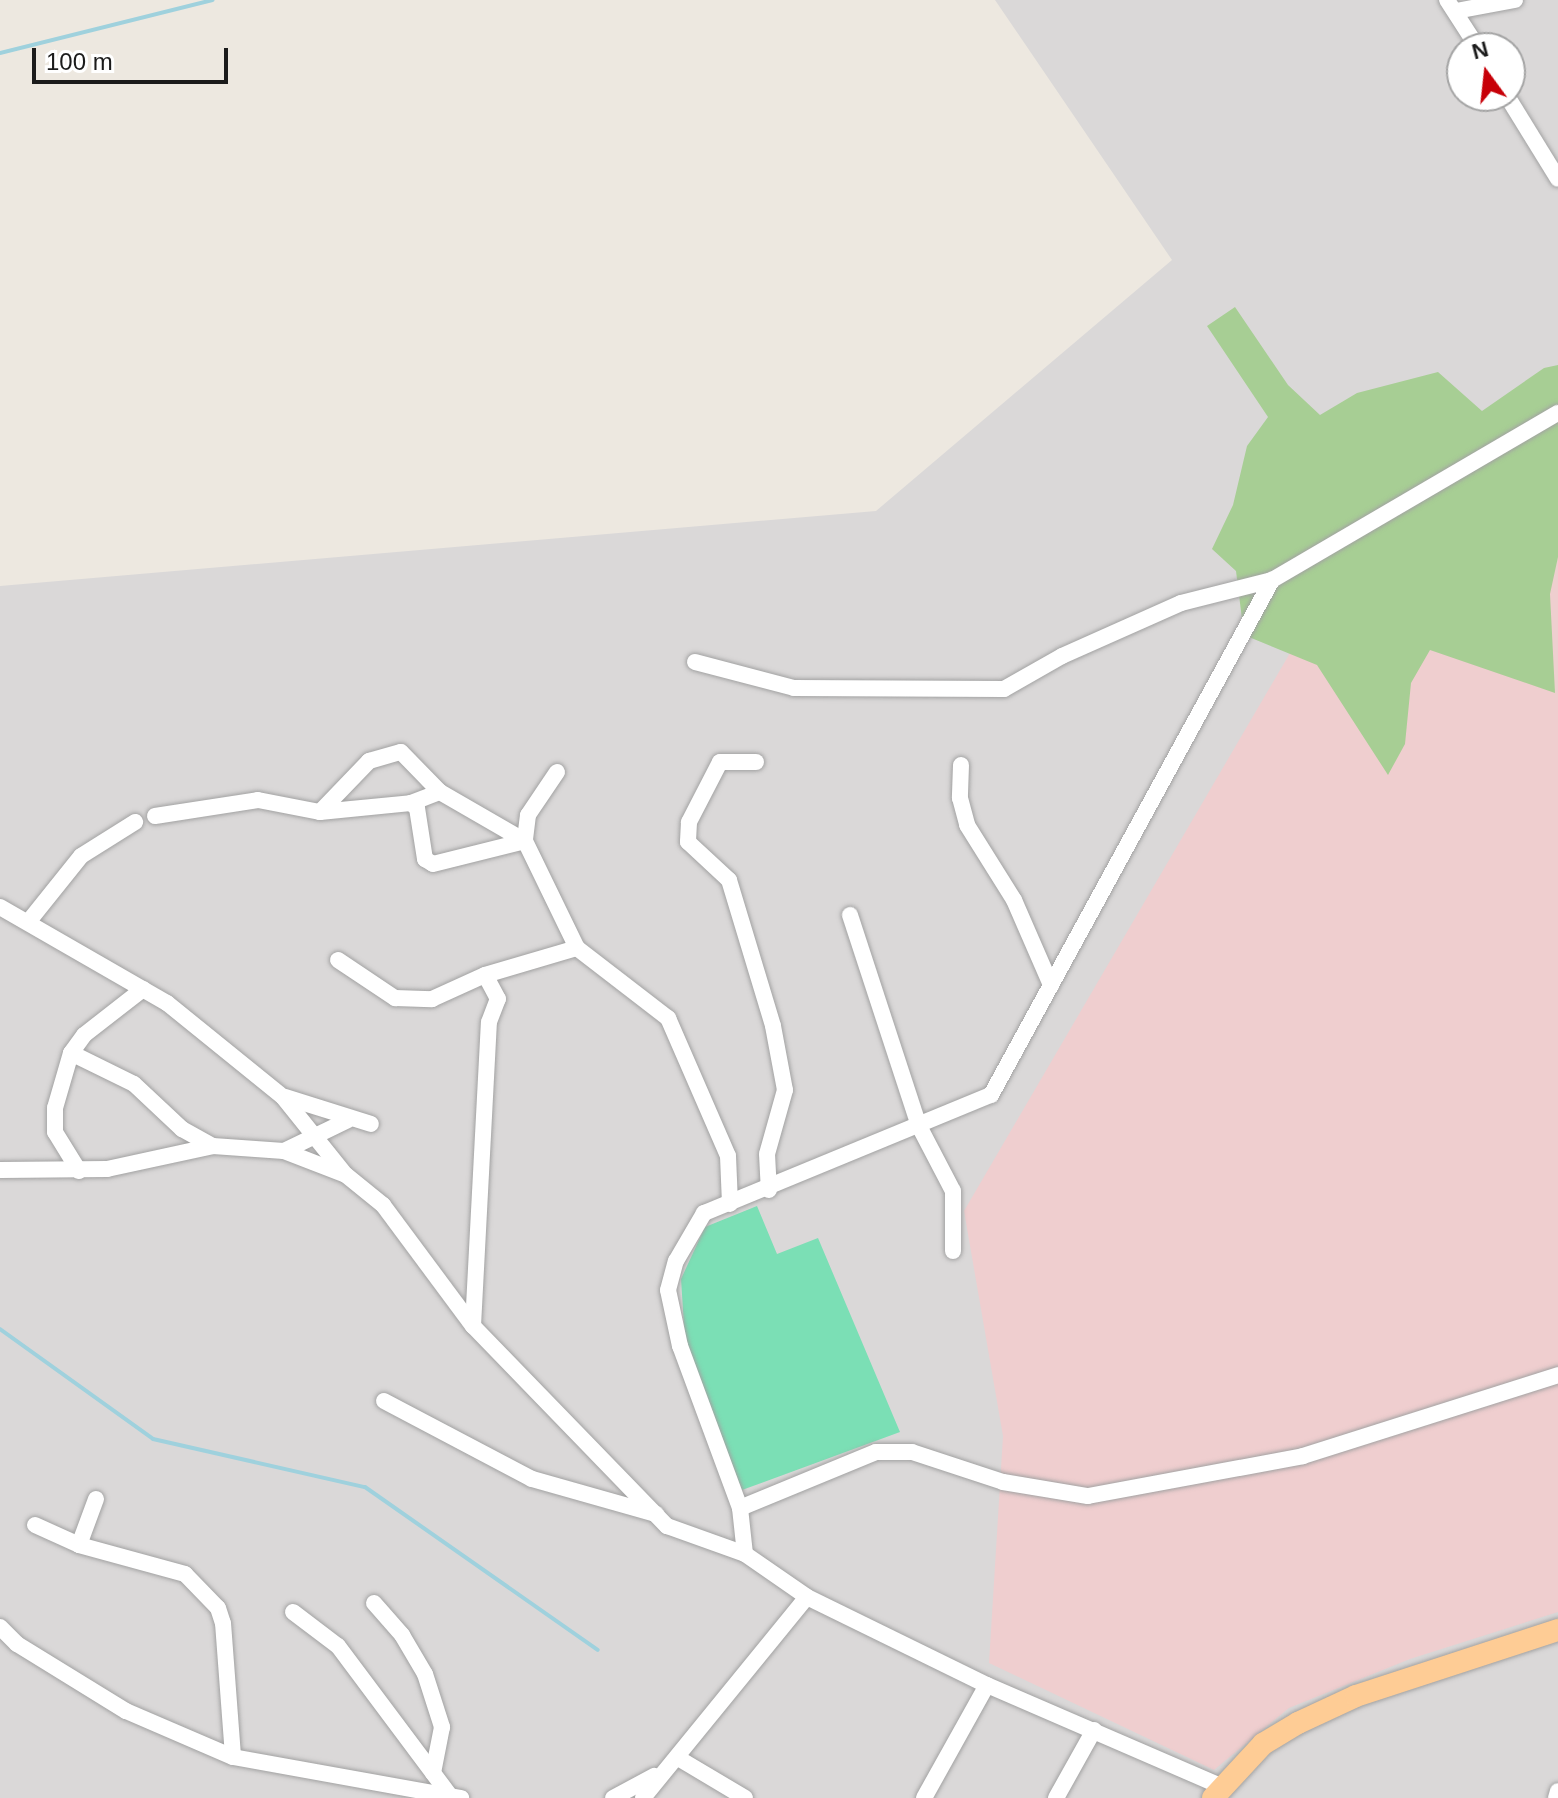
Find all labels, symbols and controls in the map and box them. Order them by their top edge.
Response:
scale bar [36,32,232,82]
north arrow [1446,32,1526,112]
text: N [1469,36,1491,64]
text: 100 m [46,48,113,75]

